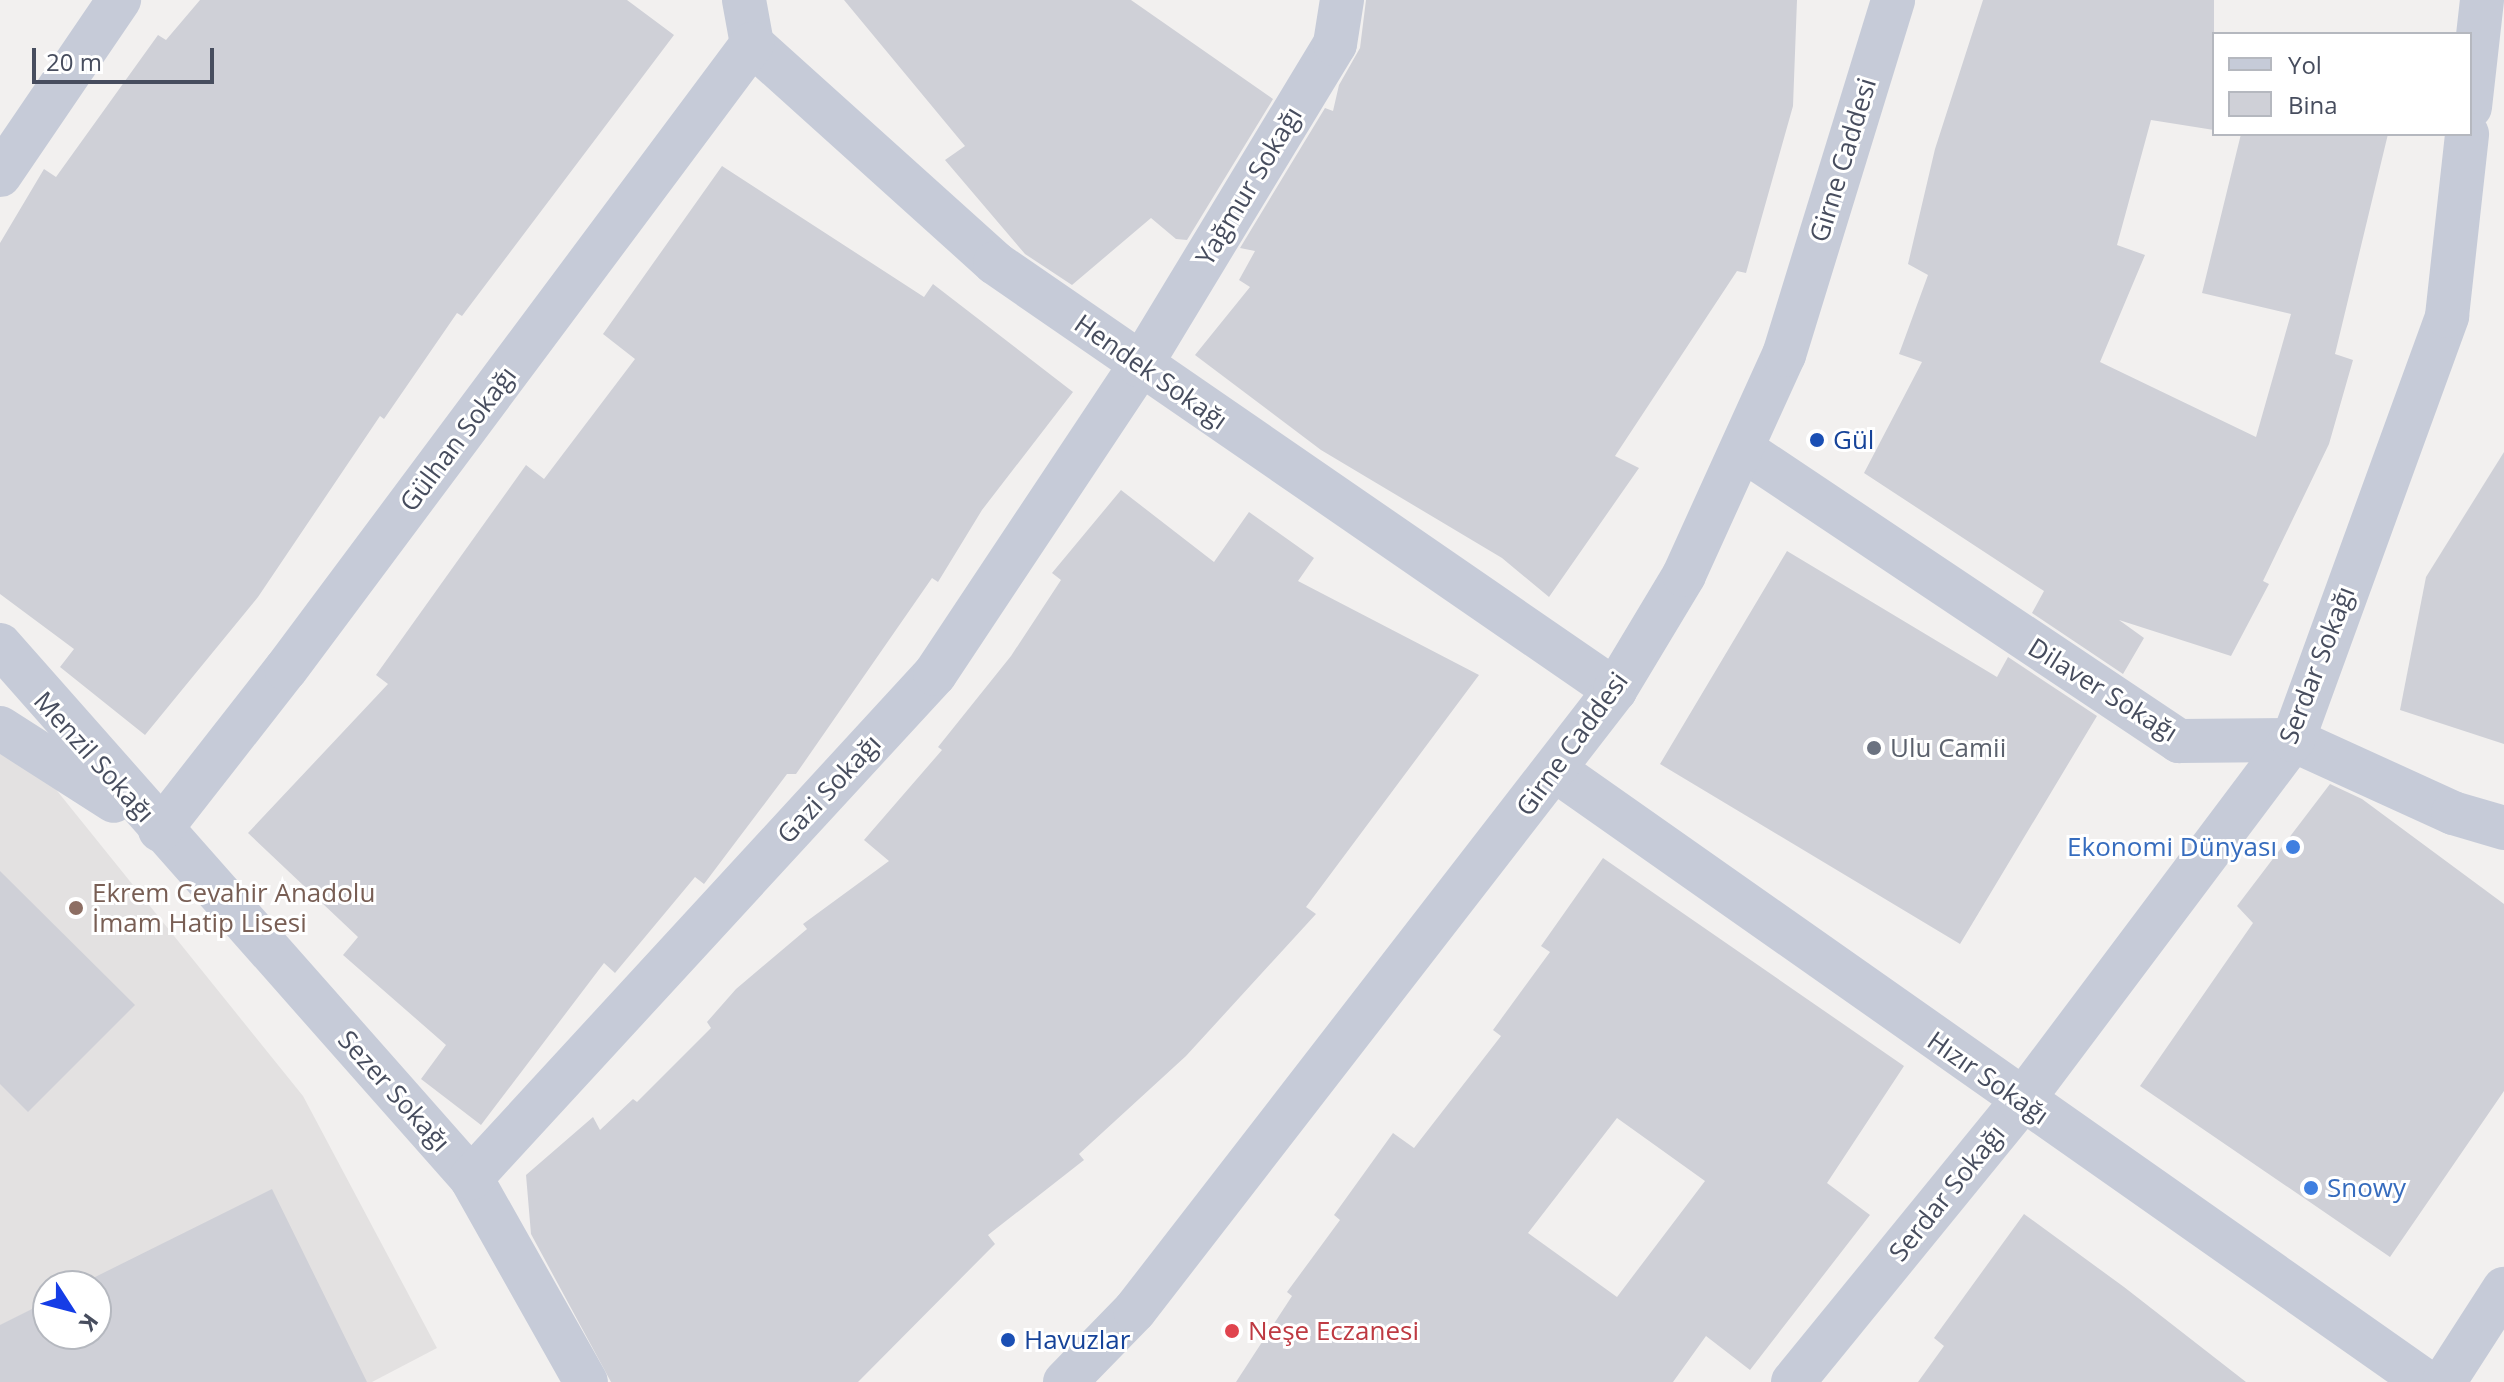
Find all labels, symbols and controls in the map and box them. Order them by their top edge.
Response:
scale bar [36,32,218,82]
legend [2212,32,2472,136]
text: 20 m [46,45,102,78]
text: Yol [2288,48,2322,81]
street label: Girne Caddesi [1803,74,1883,246]
text: Bina [2288,88,2338,121]
street label: Yağmur Sokağı [1189,101,1309,271]
street label: Hendek Sokağı [1069,308,1233,436]
street label: Gülhan Sokağı [393,360,523,518]
place label: Gül [1833,424,1874,456]
marker: Gül [1808,431,1826,449]
street label: Serdar Sokağı [2273,582,2361,748]
street label: Dilaver Sokağı [2023,632,2183,748]
street label: Girne Caddesi [1510,666,1634,822]
street label: Menzil Sokağı [27,685,161,829]
street label: Gazi Sokağı [771,728,887,850]
place label: Ulu Camii [1890,732,2006,764]
marker: Ulu Camii [1865,739,1883,757]
place label: Ekonomi Dünyası [2067,831,2277,863]
marker: Ekonomi Dünyası [2284,838,2302,856]
place label: Ekrem Cevahir Anadolu İmam Hatip Lisesi [92,877,375,938]
marker: Ekrem Cevahir Anadolu İmam Hatip Lisesi [67,899,85,917]
street label: Sezer Sokağı [332,1024,456,1158]
street label: Hızır Sokağı [1921,1025,2055,1131]
street label: Serdar Sokağı [1883,1119,2011,1267]
place label: Snowy [2327,1172,2406,1204]
marker: Snowy [2302,1179,2320,1197]
north arrow [32,1270,112,1350]
text: K [73,1308,106,1338]
place label: Neşe Eczanesi [1248,1315,1419,1347]
marker: Neşe Eczanesi [1223,1322,1241,1340]
place label: Havuzlar [1024,1324,1130,1356]
marker: Havuzlar [999,1331,1017,1349]

